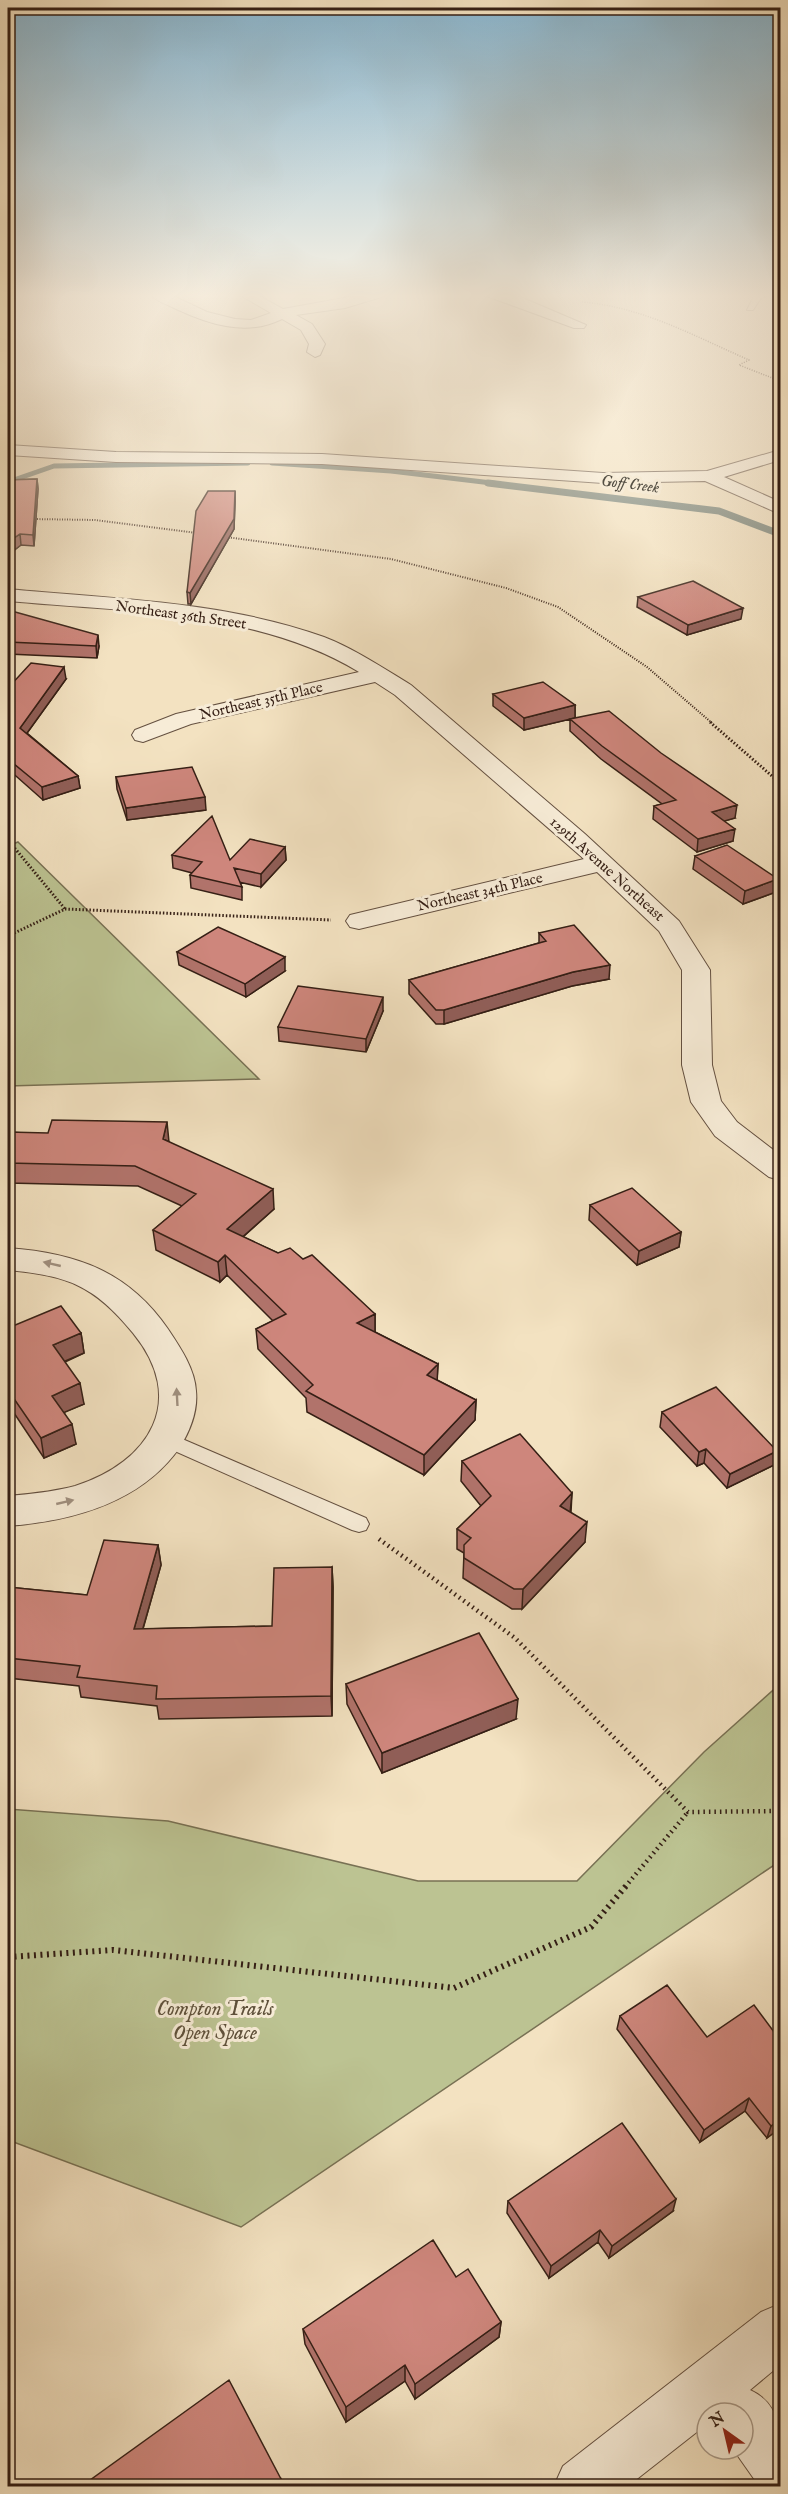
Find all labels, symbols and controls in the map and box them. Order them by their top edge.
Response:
water label: Goff Creek [600,472,661,499]
street label: Northeast 36th Street [114,596,248,634]
street label: Northeast 35th Place [197,678,325,724]
street label: 129th Avenue Northeast [546,813,668,925]
street label: Northeast 34th Place [415,868,545,916]
one-way arrow [43,1259,61,1269]
one-way arrow [173,1388,182,1407]
one-way arrow [56,1497,75,1506]
park label: Compton Trails Open Space [156,1996,275,2047]
north arrow [695,2401,755,2461]
text: N [706,2408,729,2433]

